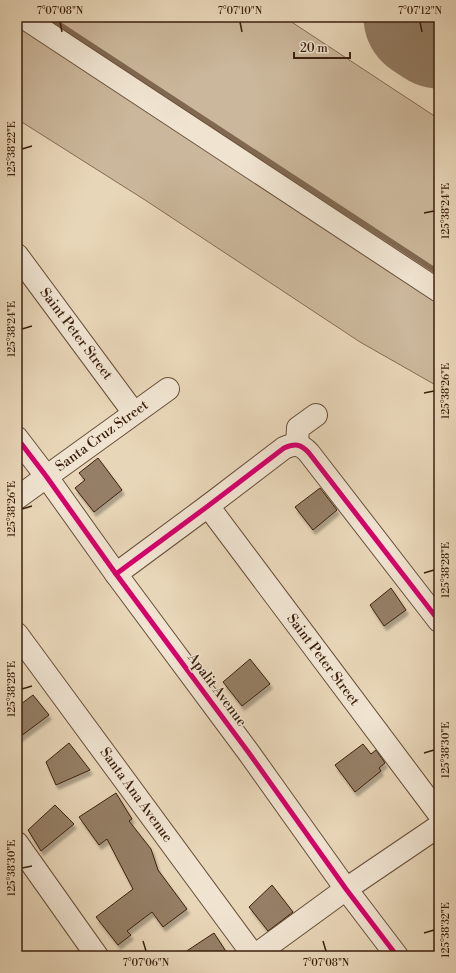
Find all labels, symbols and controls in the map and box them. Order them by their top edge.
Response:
text: 7°07'08"N [37,5,84,17]
text: 7°07'10"N [218,5,263,17]
text: 7°07'12"N [398,5,443,17]
scale bar [294,34,350,60]
text: 20 m [300,41,328,56]
text: 125°38'22"E [6,121,18,177]
text: 125°38'24"E [440,183,452,239]
street label: Saint Peter Street [36,284,116,384]
text: 125°38'24"E [6,301,18,357]
text: 125°38'26"E [440,363,452,419]
street label: Santa Cruz Street [52,396,152,476]
text: 125°38'26"E [6,481,18,537]
text: 125°38'28"E [440,542,452,598]
street label: Saint Peter Street [283,610,363,710]
street label: Apalit Avenue [183,649,250,730]
text: 125°38'28"E [6,661,18,717]
text: 125°38'30"E [440,722,452,778]
street label: Santa Ana Avenue [96,744,176,846]
text: 125°38'30"E [6,840,18,896]
text: 125°38'32"E [440,902,452,958]
text: 7°07'06"N [123,957,170,969]
text: 7°07'08"N [303,957,350,969]

